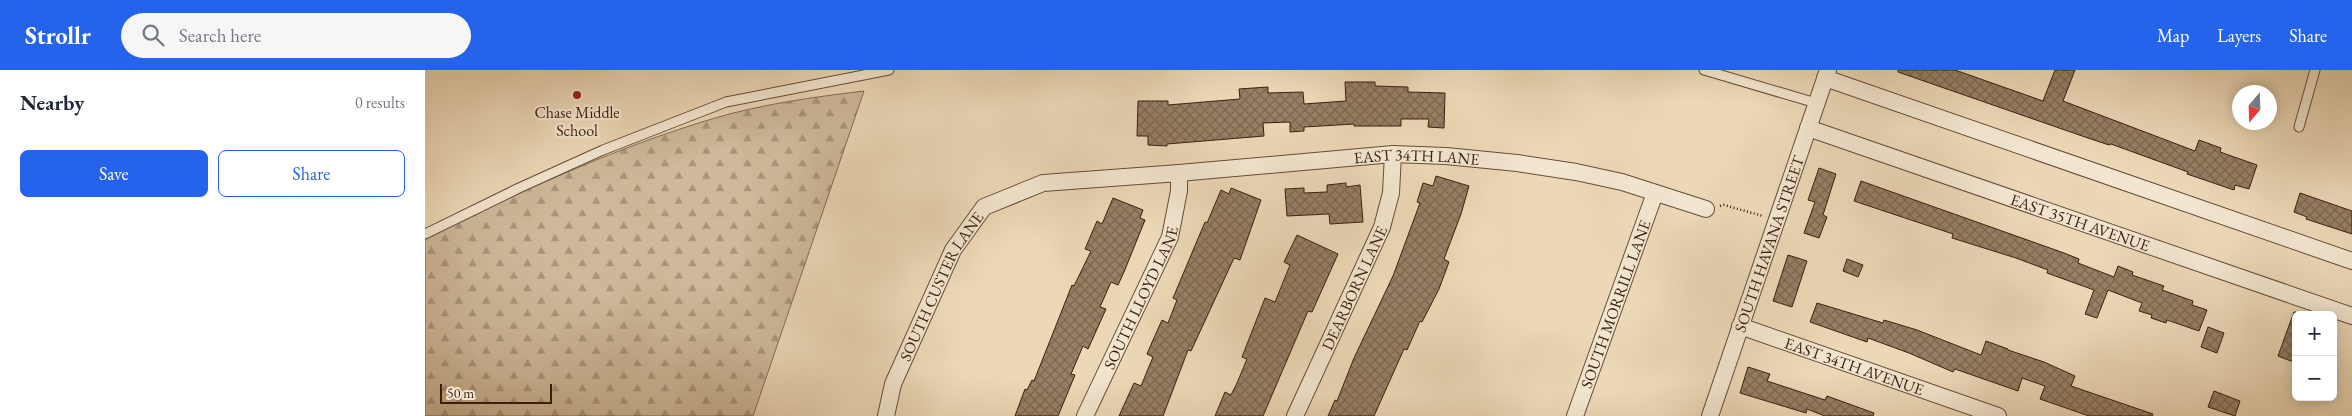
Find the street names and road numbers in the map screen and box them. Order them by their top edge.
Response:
street label: EAST 34TH LANE [1353,144,1480,170]
street label: SOUTH HAVANA STREET [1729,153,1809,335]
street label: EAST 35TH AVENUE [2008,189,2152,256]
street label: SOUTH CUSTER LANE [895,207,988,364]
street label: SOUTH MORRILL LANE [1576,217,1655,391]
street label: DEARBORN LANE [1317,223,1392,354]
street label: SOUTH LLOYD LANE [1099,225,1183,373]
street label: EAST 34TH AVENUE [1782,332,1926,400]

